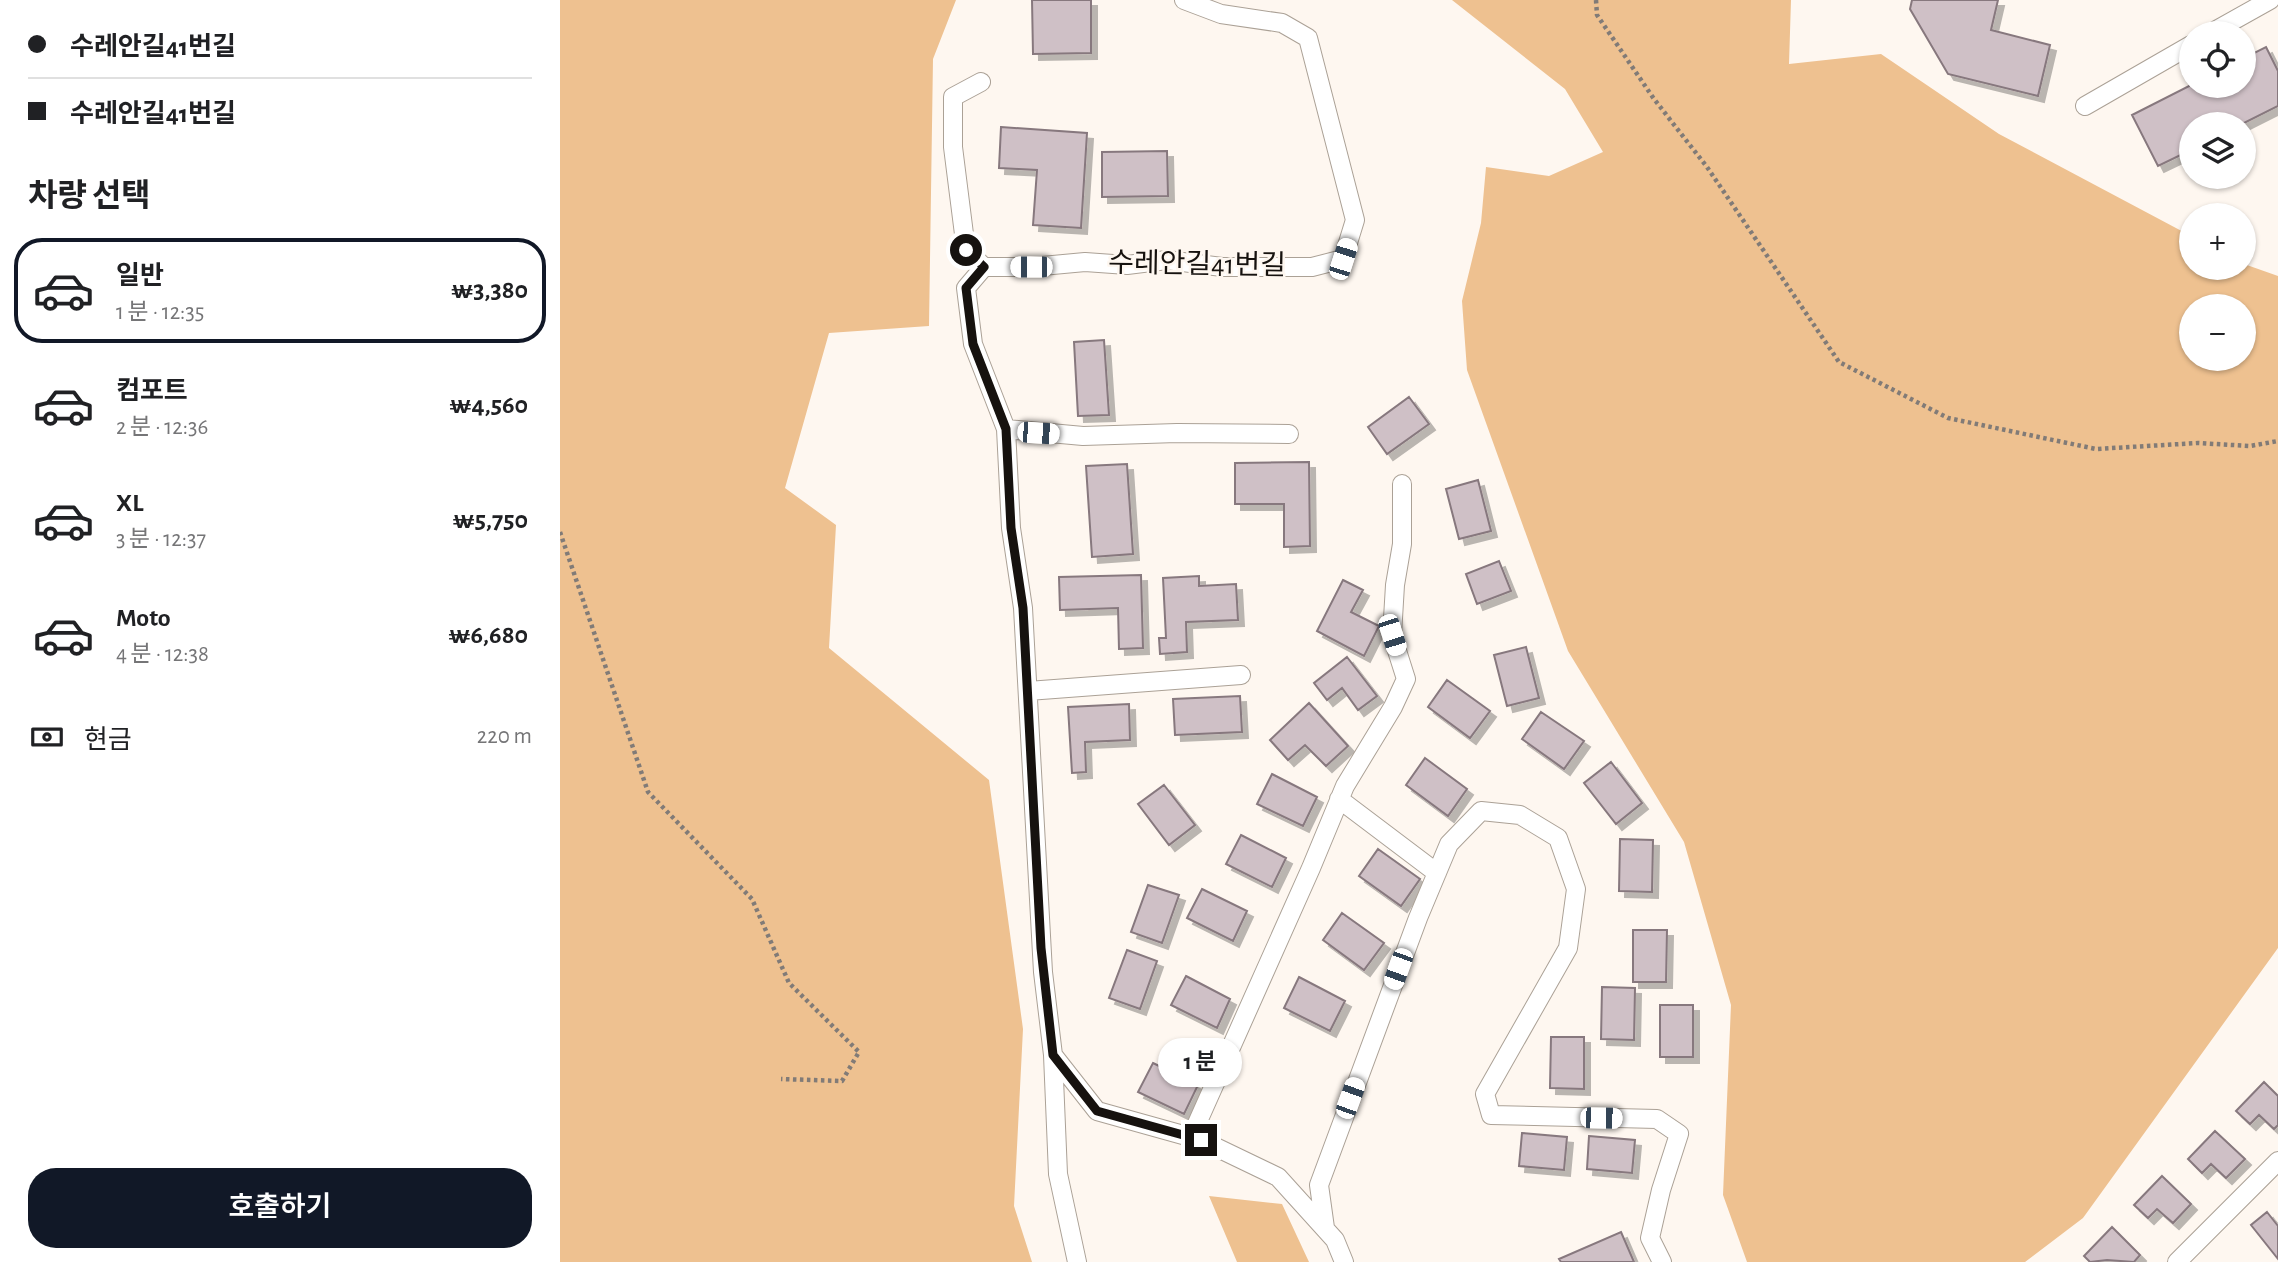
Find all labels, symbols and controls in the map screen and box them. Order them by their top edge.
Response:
map controls [2179,21,2256,371]
button: locate [2179,21,2256,98]
text: 수레안길41번길 [70,34,236,60]
text: 수레안길41번길 [70,101,236,127]
button: layers [2179,112,2256,189]
text: 차량 선택 [28,180,151,212]
button: + [2179,203,2256,280]
route start [950,234,982,266]
car [1327,236,1360,282]
street label: 수레안길41번길 [1108,247,1286,281]
car [1011,257,1053,278]
icon: car [32,259,95,322]
text: 일반 [116,263,164,289]
text: ₩3,380 [451,277,528,303]
button: − [2179,294,2256,371]
text: 1 분 · 12:35 [116,301,204,324]
icon: car [32,374,95,437]
text: 컴포트 [116,378,188,404]
text: ₩4,560 [449,392,528,418]
text: 2 분 · 12:36 [116,416,208,439]
car [1017,421,1060,445]
icon: car [32,489,95,552]
text: XL [116,490,143,516]
text: ₩5,750 [452,507,528,533]
text: 3 분 · 12:37 [116,528,206,551]
icon: car [32,604,95,667]
text: Moto [116,605,171,631]
car [1376,612,1409,658]
text: ₩6,680 [448,622,528,648]
text: 4 분 · 12:38 [116,643,209,666]
icon: cash [28,718,66,756]
text: 220 m [477,725,532,748]
text: 현금 [84,727,132,753]
car [1381,946,1416,992]
callout: 1 분 [1159,1038,1243,1088]
text: 1 분 [1184,1051,1216,1074]
car [1333,1075,1368,1121]
car [1580,1107,1623,1129]
route end [1185,1124,1217,1156]
button: 호출하기 [28,1168,532,1248]

